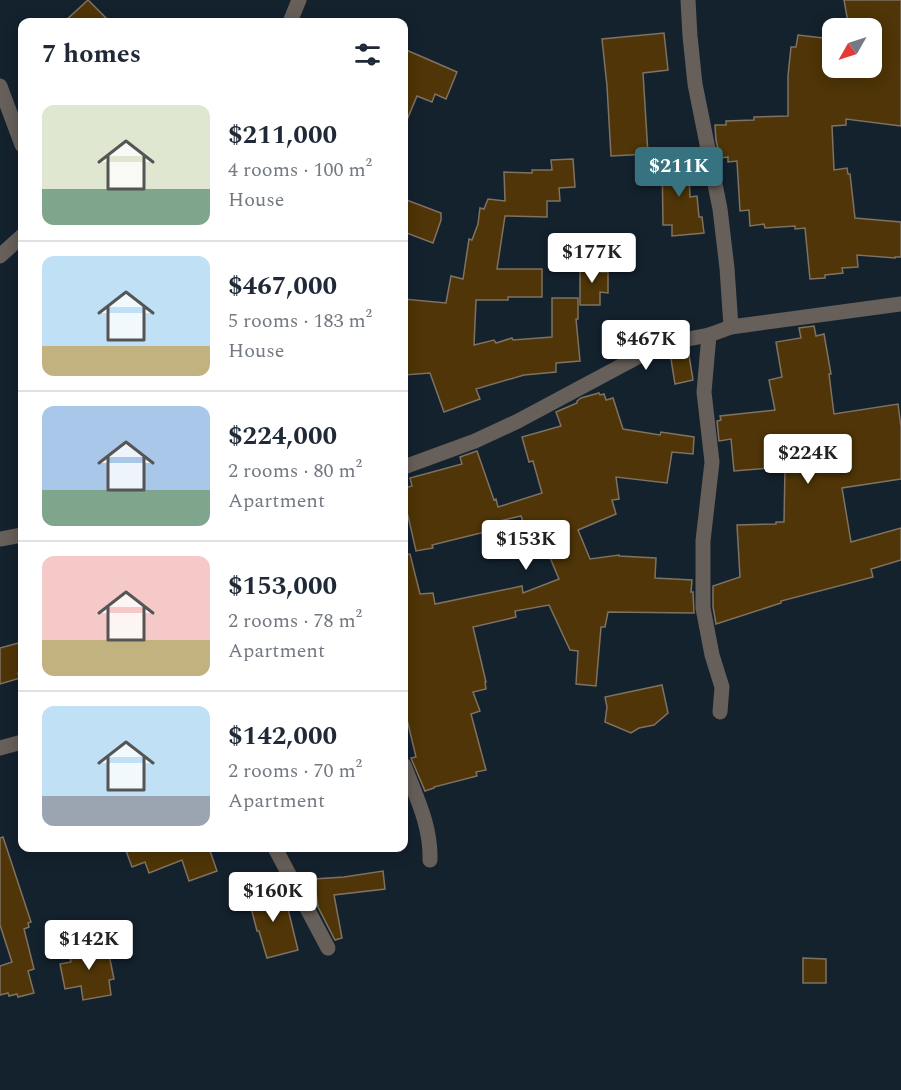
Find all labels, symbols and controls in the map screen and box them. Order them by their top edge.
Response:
north arrow [822,18,882,78]
map controls [822,18,882,78]
text: 7 homes [42,34,141,74]
icon: filters [351,38,384,71]
text: $211,000 [228,115,337,155]
icon: home [90,129,162,201]
pin: $211K [637,147,721,198]
text: $211K [649,151,709,181]
text: 4 rooms · 100 m² [228,155,372,185]
text: House [228,185,285,215]
pin: $177K [550,233,634,284]
text: $177K [562,237,622,267]
text: $467,000 [228,266,337,306]
icon: home [90,280,162,352]
text: 5 rooms · 183 m² [228,306,372,336]
pin: $467K [604,320,688,371]
text: $467K [616,324,676,354]
text: House [228,336,285,366]
text: $224,000 [228,416,337,456]
icon: home [90,430,162,502]
pin: $224K [766,434,850,485]
text: $224K [778,438,838,468]
text: 2 rooms · 80 m² [228,456,362,486]
text: Apartment [228,486,325,516]
pin: $153K [484,520,568,571]
text: $153K [496,524,556,554]
text: $153,000 [228,566,337,606]
icon: home [90,580,162,652]
text: 2 rooms · 78 m² [228,606,362,636]
text: Apartment [228,636,325,666]
text: $142,000 [228,716,337,756]
icon: home [90,730,162,802]
text: 2 rooms · 70 m² [228,756,362,786]
text: Apartment [228,786,325,816]
pin: $160K [231,872,315,923]
text: $160K [243,876,303,906]
pin: $142K [47,920,131,971]
text: $142K [59,924,119,954]

